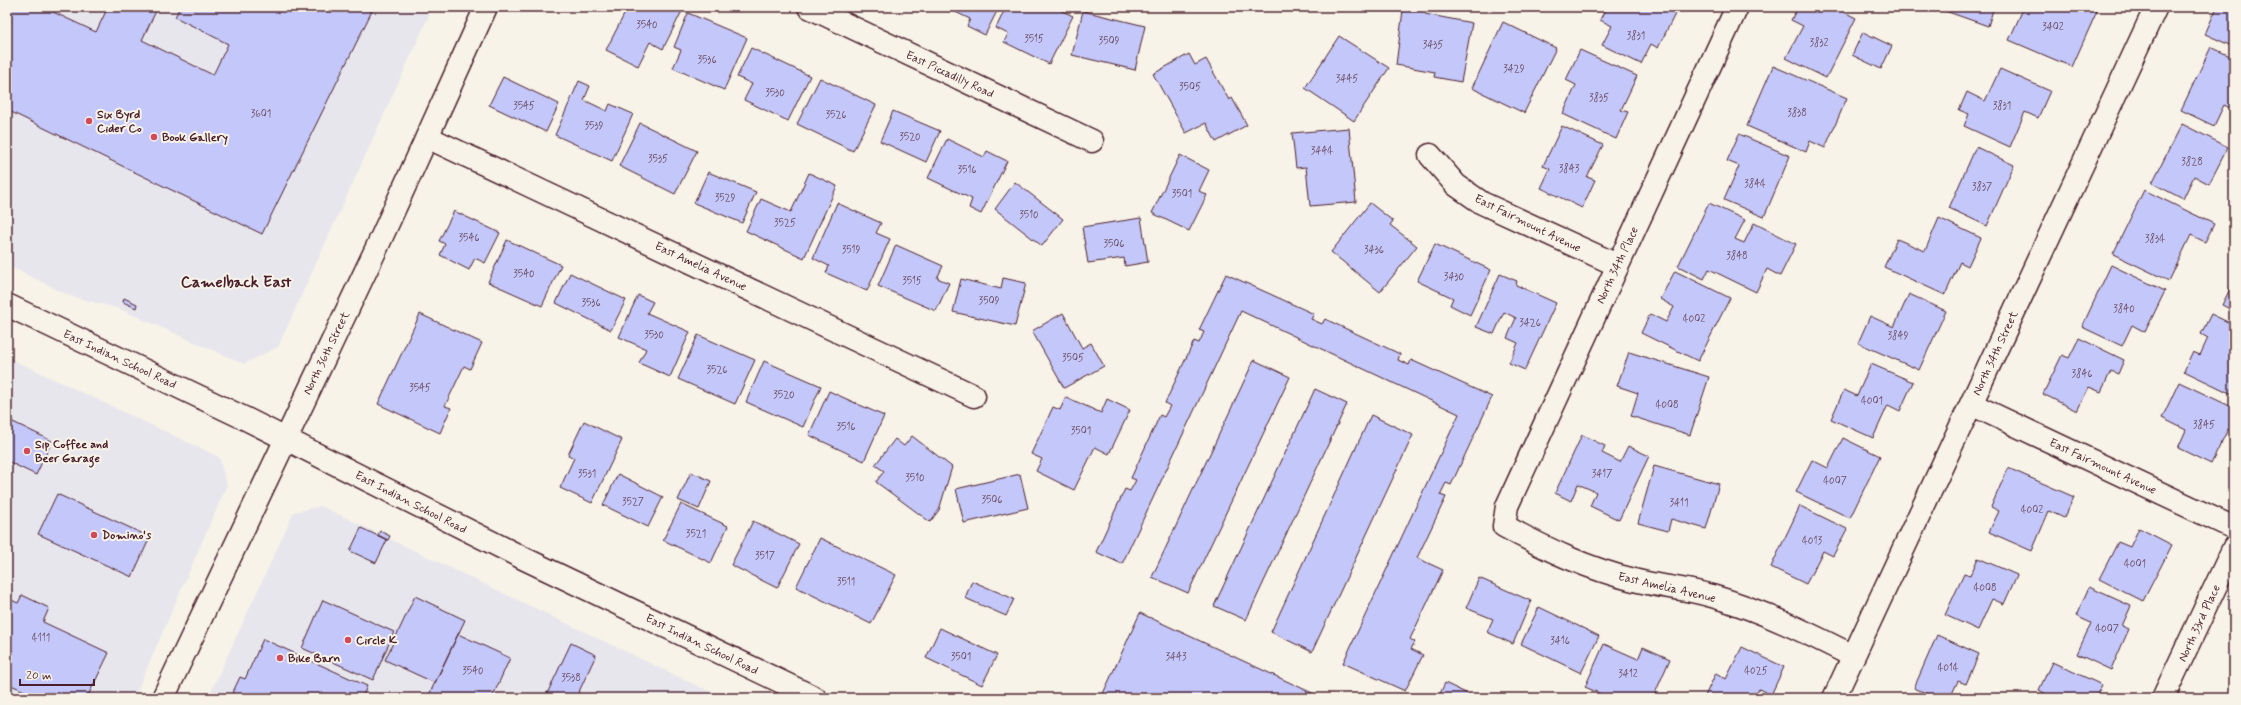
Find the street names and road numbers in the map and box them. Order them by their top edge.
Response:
street label: East Piccadilly Road [903,47,996,102]
street label: East Fairmount Avenue [1472,191,1584,257]
street label: North 34th Place [1593,224,1643,307]
street label: East Amelia Avenue [652,239,749,295]
street label: North 36th Street [300,309,354,398]
street label: North 34th Street [1969,309,2022,398]
street label: East Indian School Road [60,327,179,393]
street label: East Fairmount Avenue [2046,435,2159,499]
street label: East Indian School Road [352,468,469,538]
street label: East Amelia Avenue [1616,569,1717,607]
street label: North 33rd Place [2175,582,2225,665]
street label: East Indian School Road [643,611,761,679]

